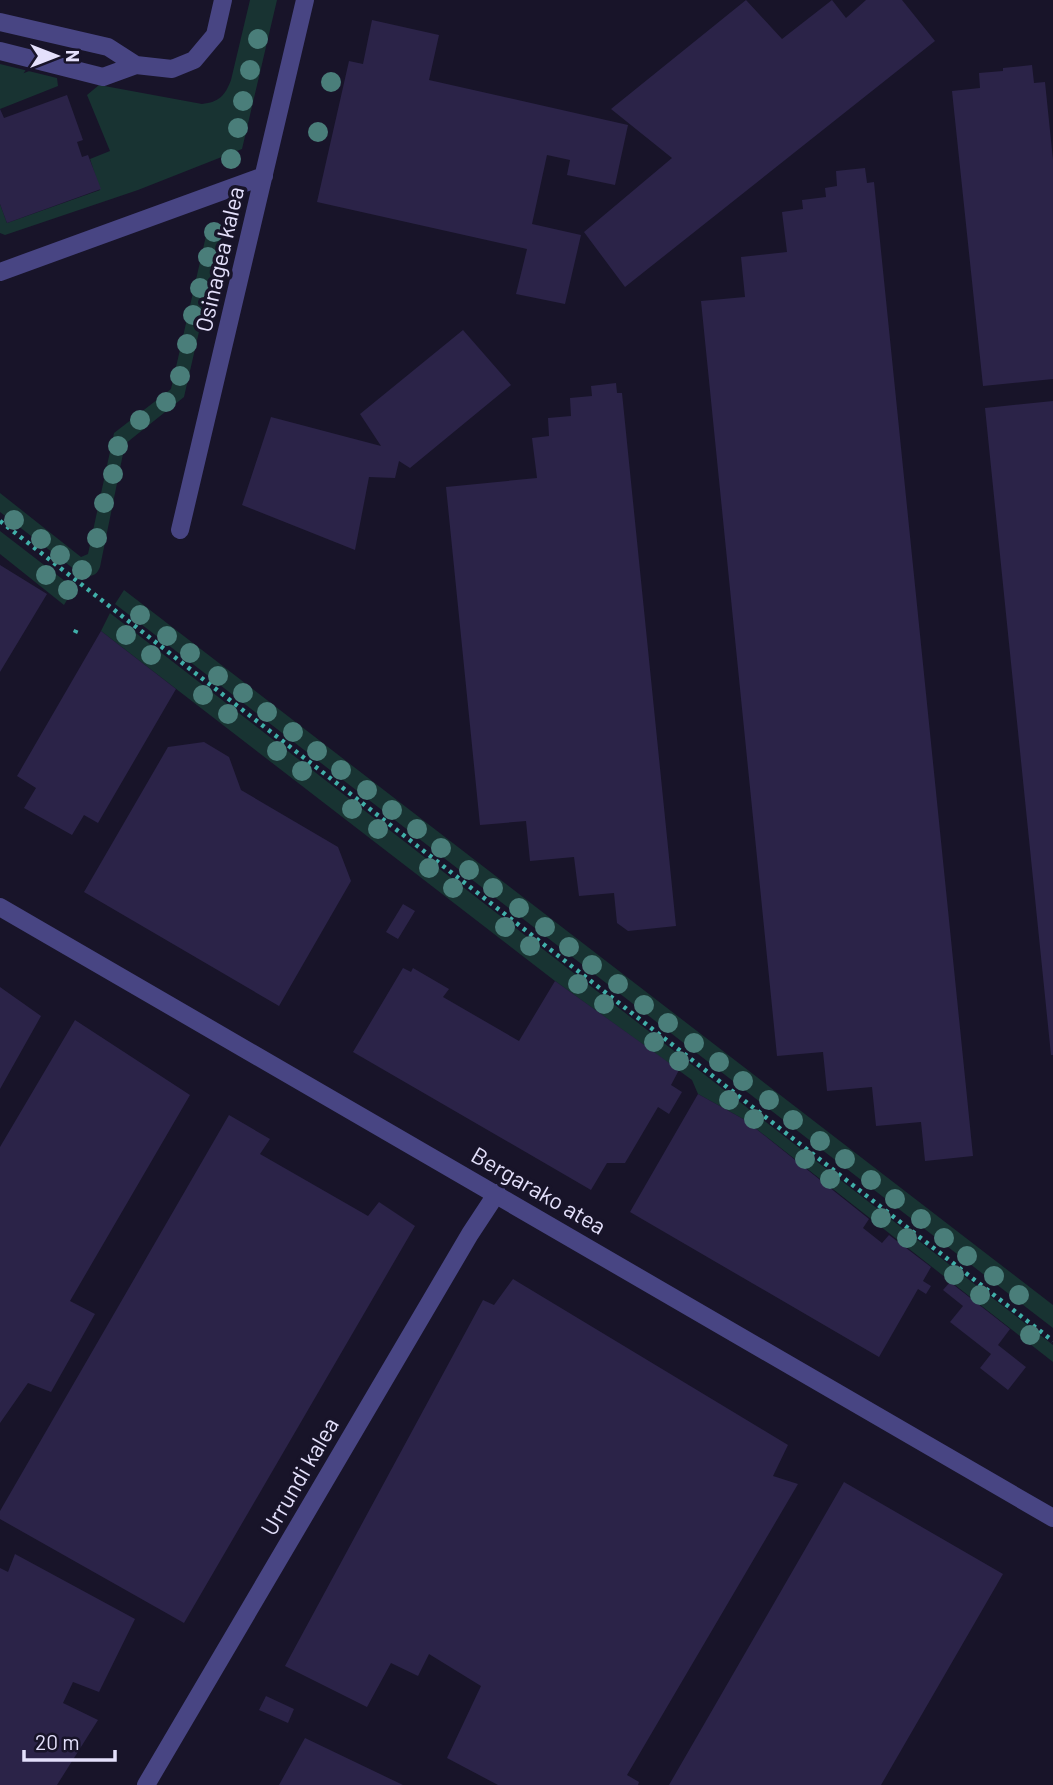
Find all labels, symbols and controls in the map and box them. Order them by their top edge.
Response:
north arrow [21,21,91,91]
text: N [62,50,85,62]
street label: Osinagea kalea [189,184,249,334]
street label: Bergarako atea [467,1140,611,1240]
street label: Urrundi kalea [254,1412,344,1540]
scale bar [24,1718,116,1762]
text: 20 m [35,1729,80,1754]

